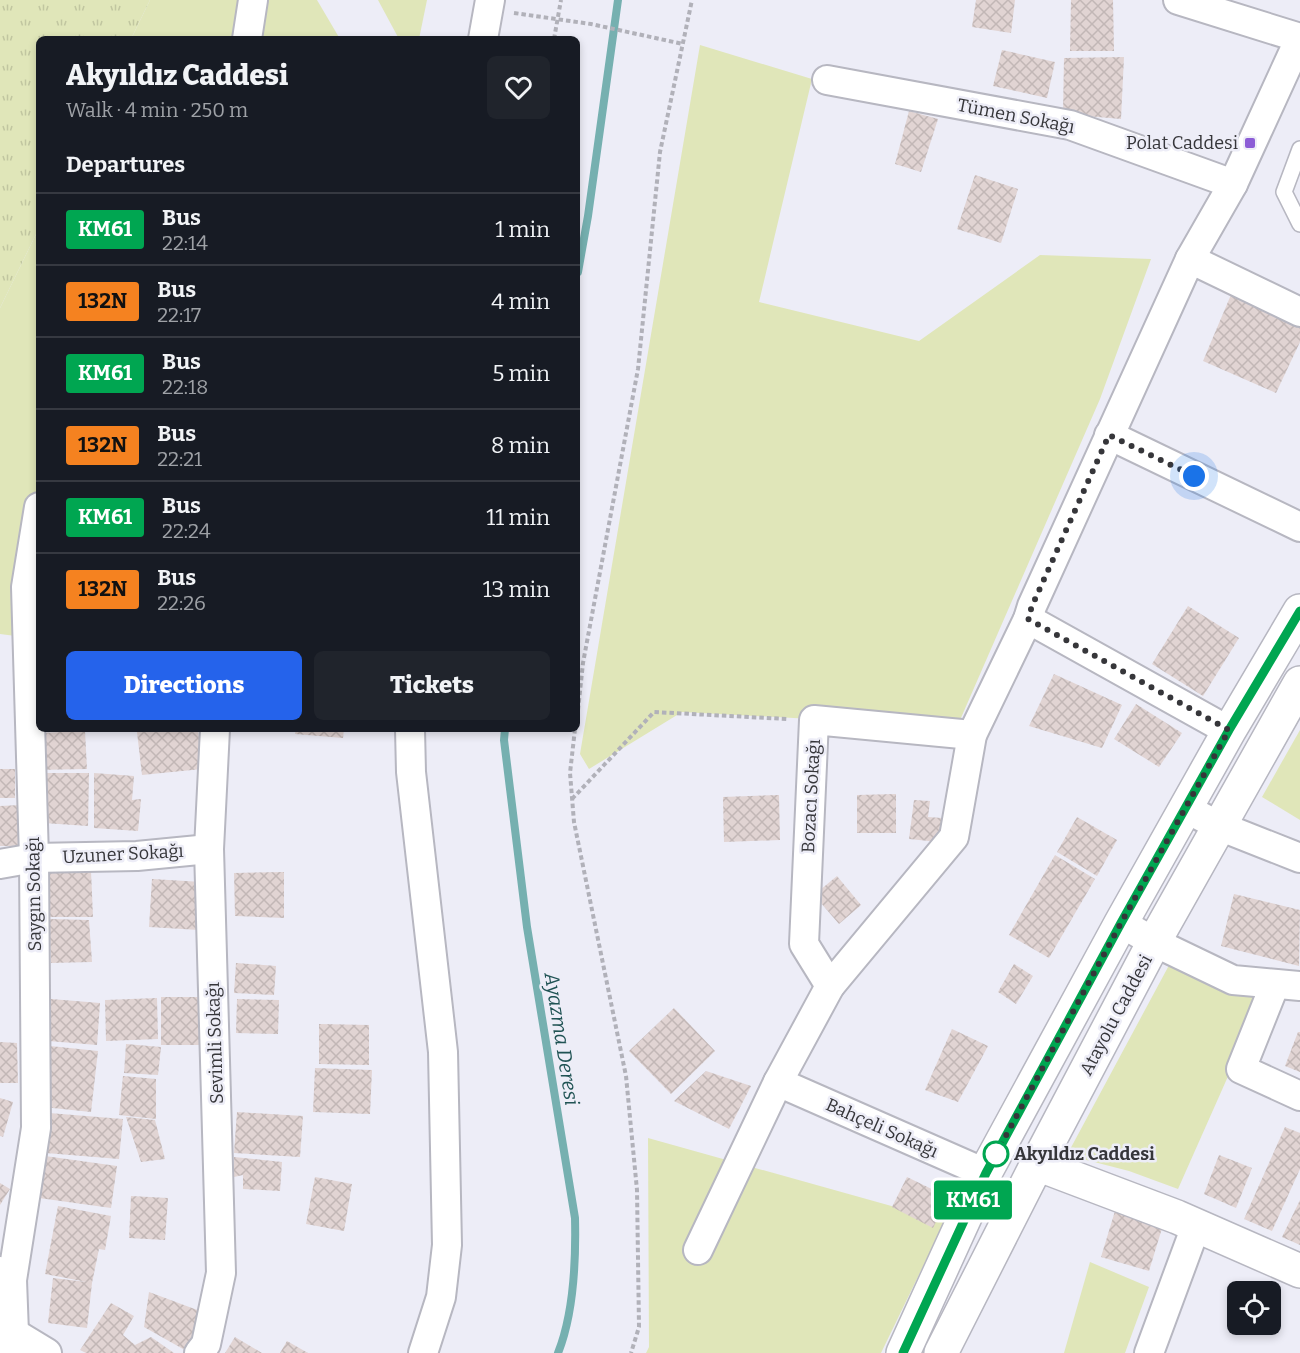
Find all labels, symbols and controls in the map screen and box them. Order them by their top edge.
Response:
button: heart [487,56,550,119]
text: Akyıldız Caddesi [66,59,288,92]
street label: Tümen Sokağı [956,94,1076,138]
text: Walk · 4 min · 250 m [66,98,248,122]
place label: Polat Caddesi [1126,132,1238,154]
marker: Polat Caddesi [1243,136,1257,150]
text: Departures [66,151,185,178]
text: Bus [162,204,201,231]
text: KM61 [78,216,132,242]
text: 1 min [495,216,550,243]
text: 22:14 [162,231,208,255]
text: Bus [157,276,196,303]
text: 132N [78,288,127,314]
text: 4 min [491,288,550,315]
text: 22:17 [157,303,201,327]
text: Bus [162,348,201,375]
text: KM61 [78,360,132,386]
text: 5 min [492,360,550,387]
text: 22:18 [162,375,208,399]
text: Bus [157,420,196,447]
text: 132N [78,432,127,458]
text: 8 min [491,432,550,459]
text: 22:21 [157,447,202,471]
your location [1179,461,1209,491]
text: Bus [162,492,201,519]
text: KM61 [78,504,132,530]
text: 11 min [486,504,550,531]
text: 22:24 [162,519,211,543]
text: Bus [157,564,196,591]
text: 132N [78,576,127,602]
text: 13 min [483,576,550,603]
text: 22:26 [157,591,206,615]
button: Directions [66,651,302,720]
button: Tickets [314,651,550,720]
street label: Bozacı Sokağı [797,739,825,853]
street label: Saygın Sokağı [22,836,46,952]
street label: Uzuner Sokağı [62,840,184,868]
street label: Atayolu Caddesi [1075,951,1157,1079]
water label: Ayazma Deresi [539,970,584,1107]
street label: Sevimli Sokağı [202,982,228,1104]
street label: Bahçeli Sokağı [822,1093,942,1163]
marker: Akyıldız Caddesi [983,1141,1009,1167]
place label: Akyıldız Caddesi [1014,1143,1155,1165]
line badge: KM61 [931,1180,1015,1220]
text: KM61 [946,1187,1000,1213]
map controls [1227,1281,1281,1335]
button: locate [1227,1281,1281,1335]

